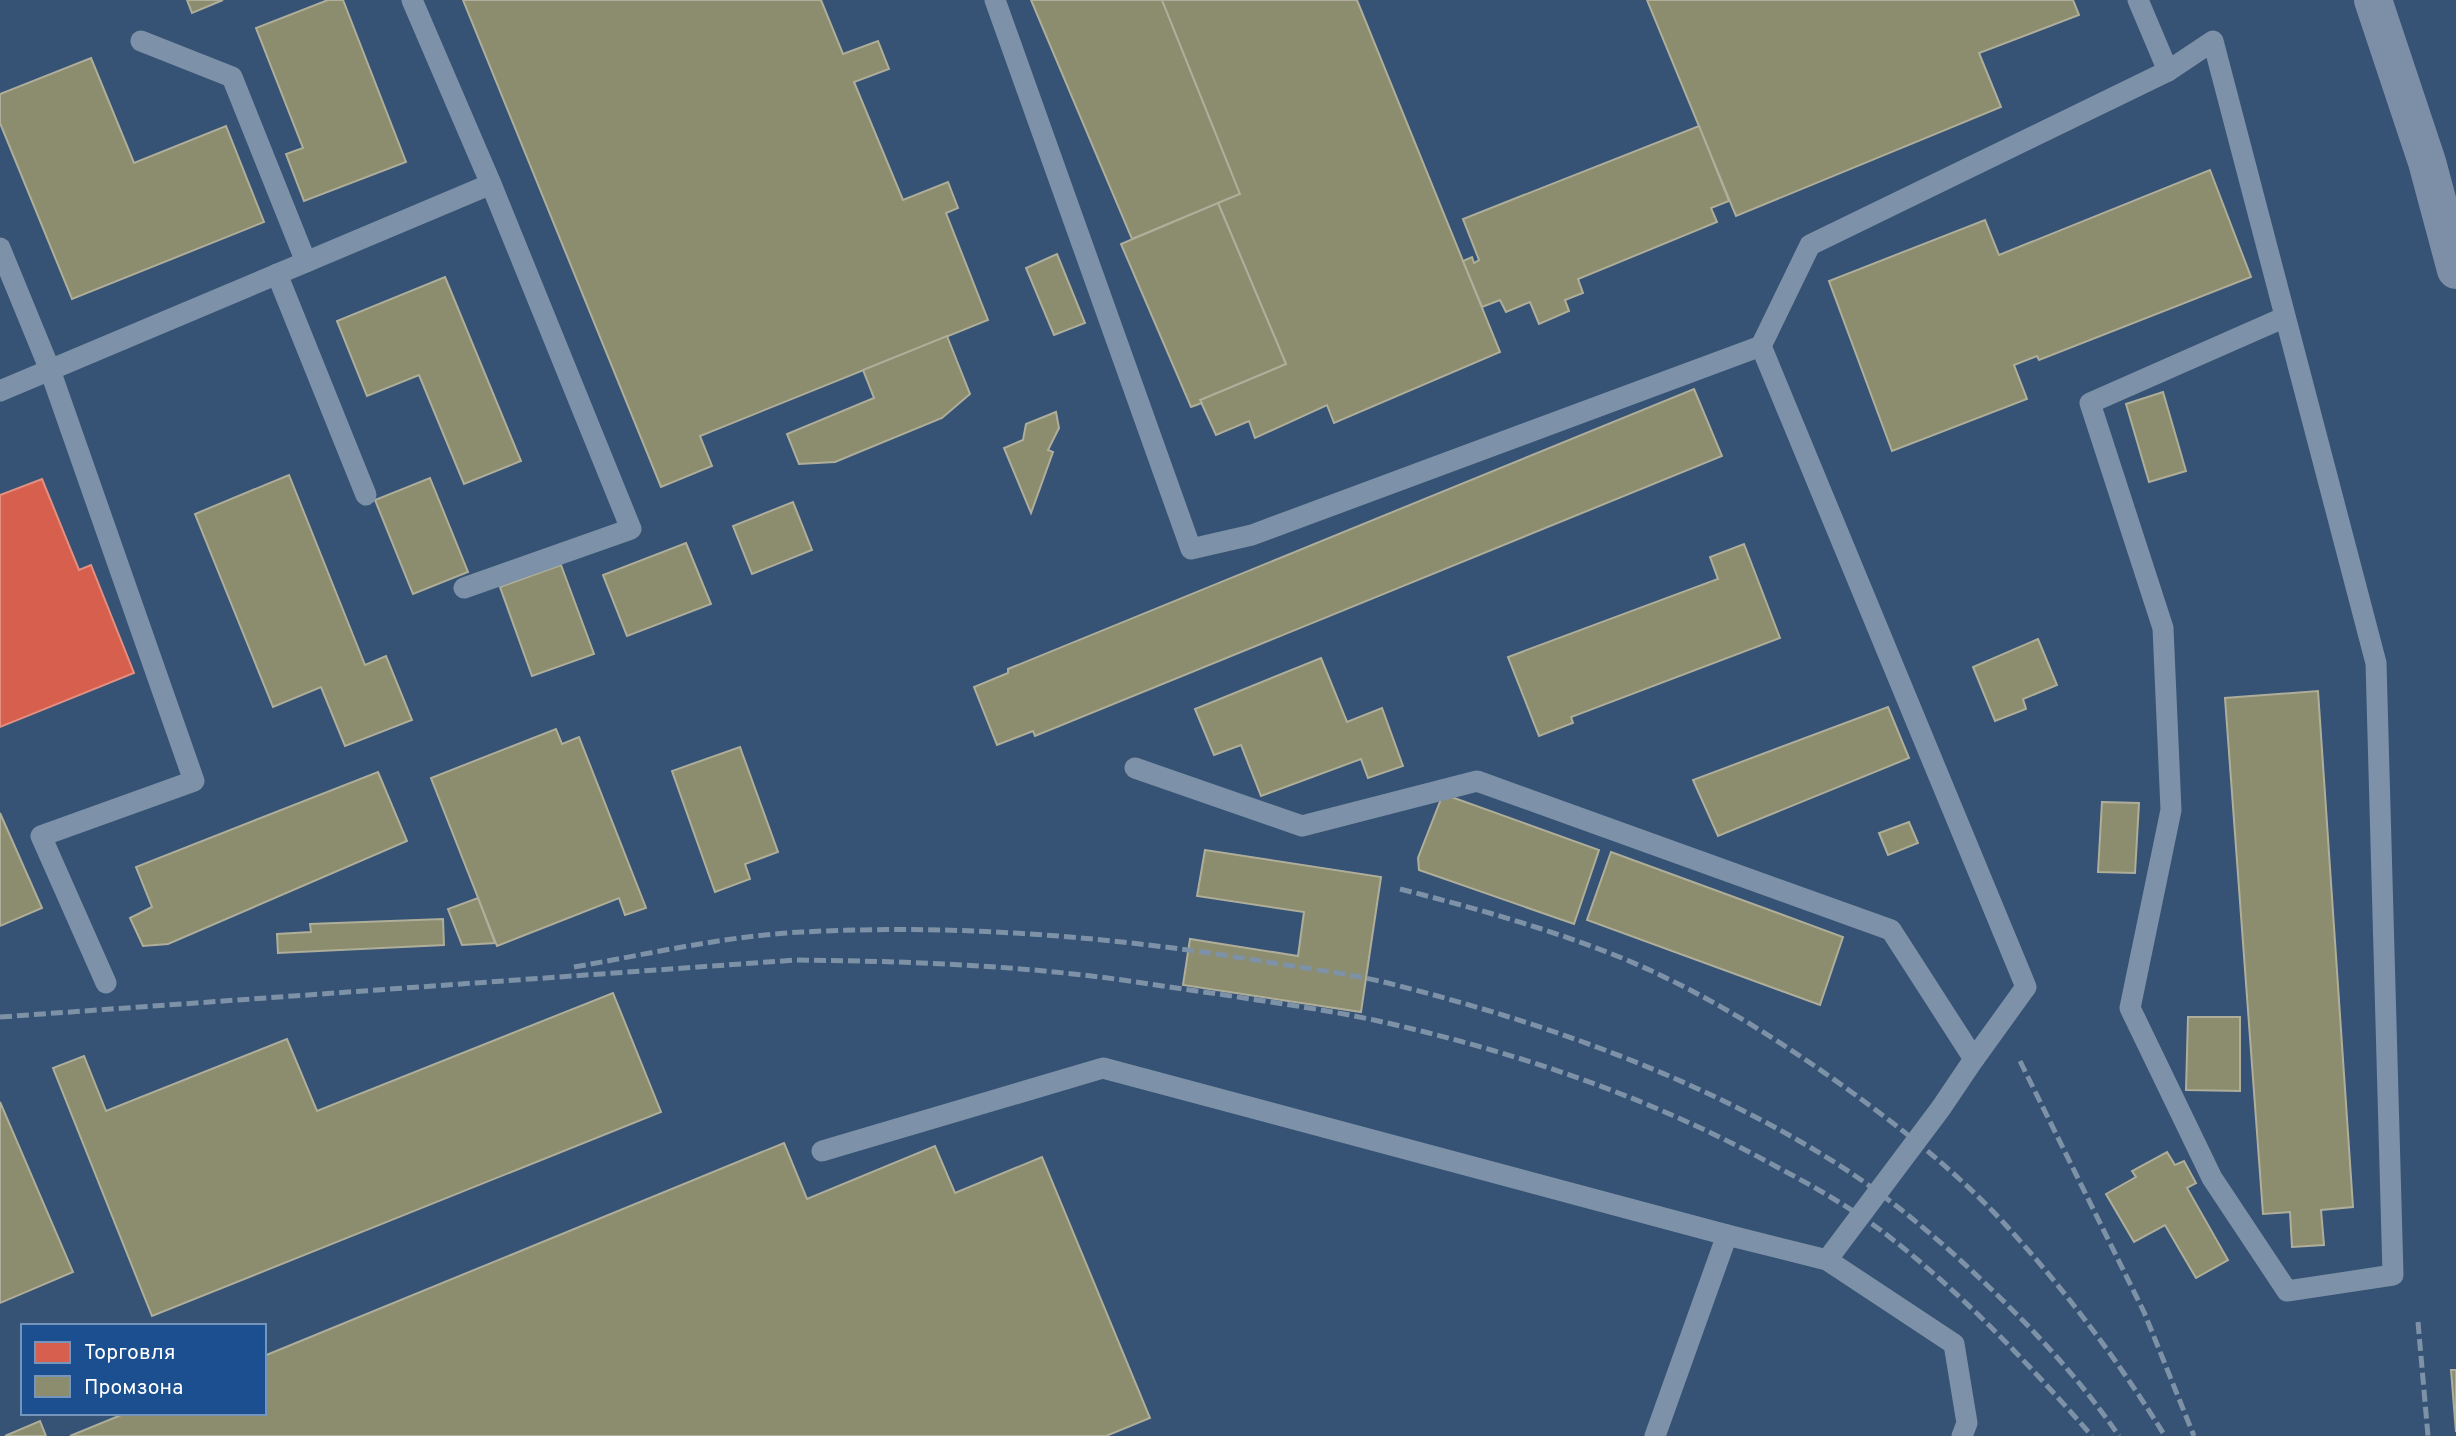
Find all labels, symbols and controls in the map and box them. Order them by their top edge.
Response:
legend [21,1324,266,1415]
text: Торговля [84,1340,175,1367]
text: Промзона [84,1375,183,1402]

